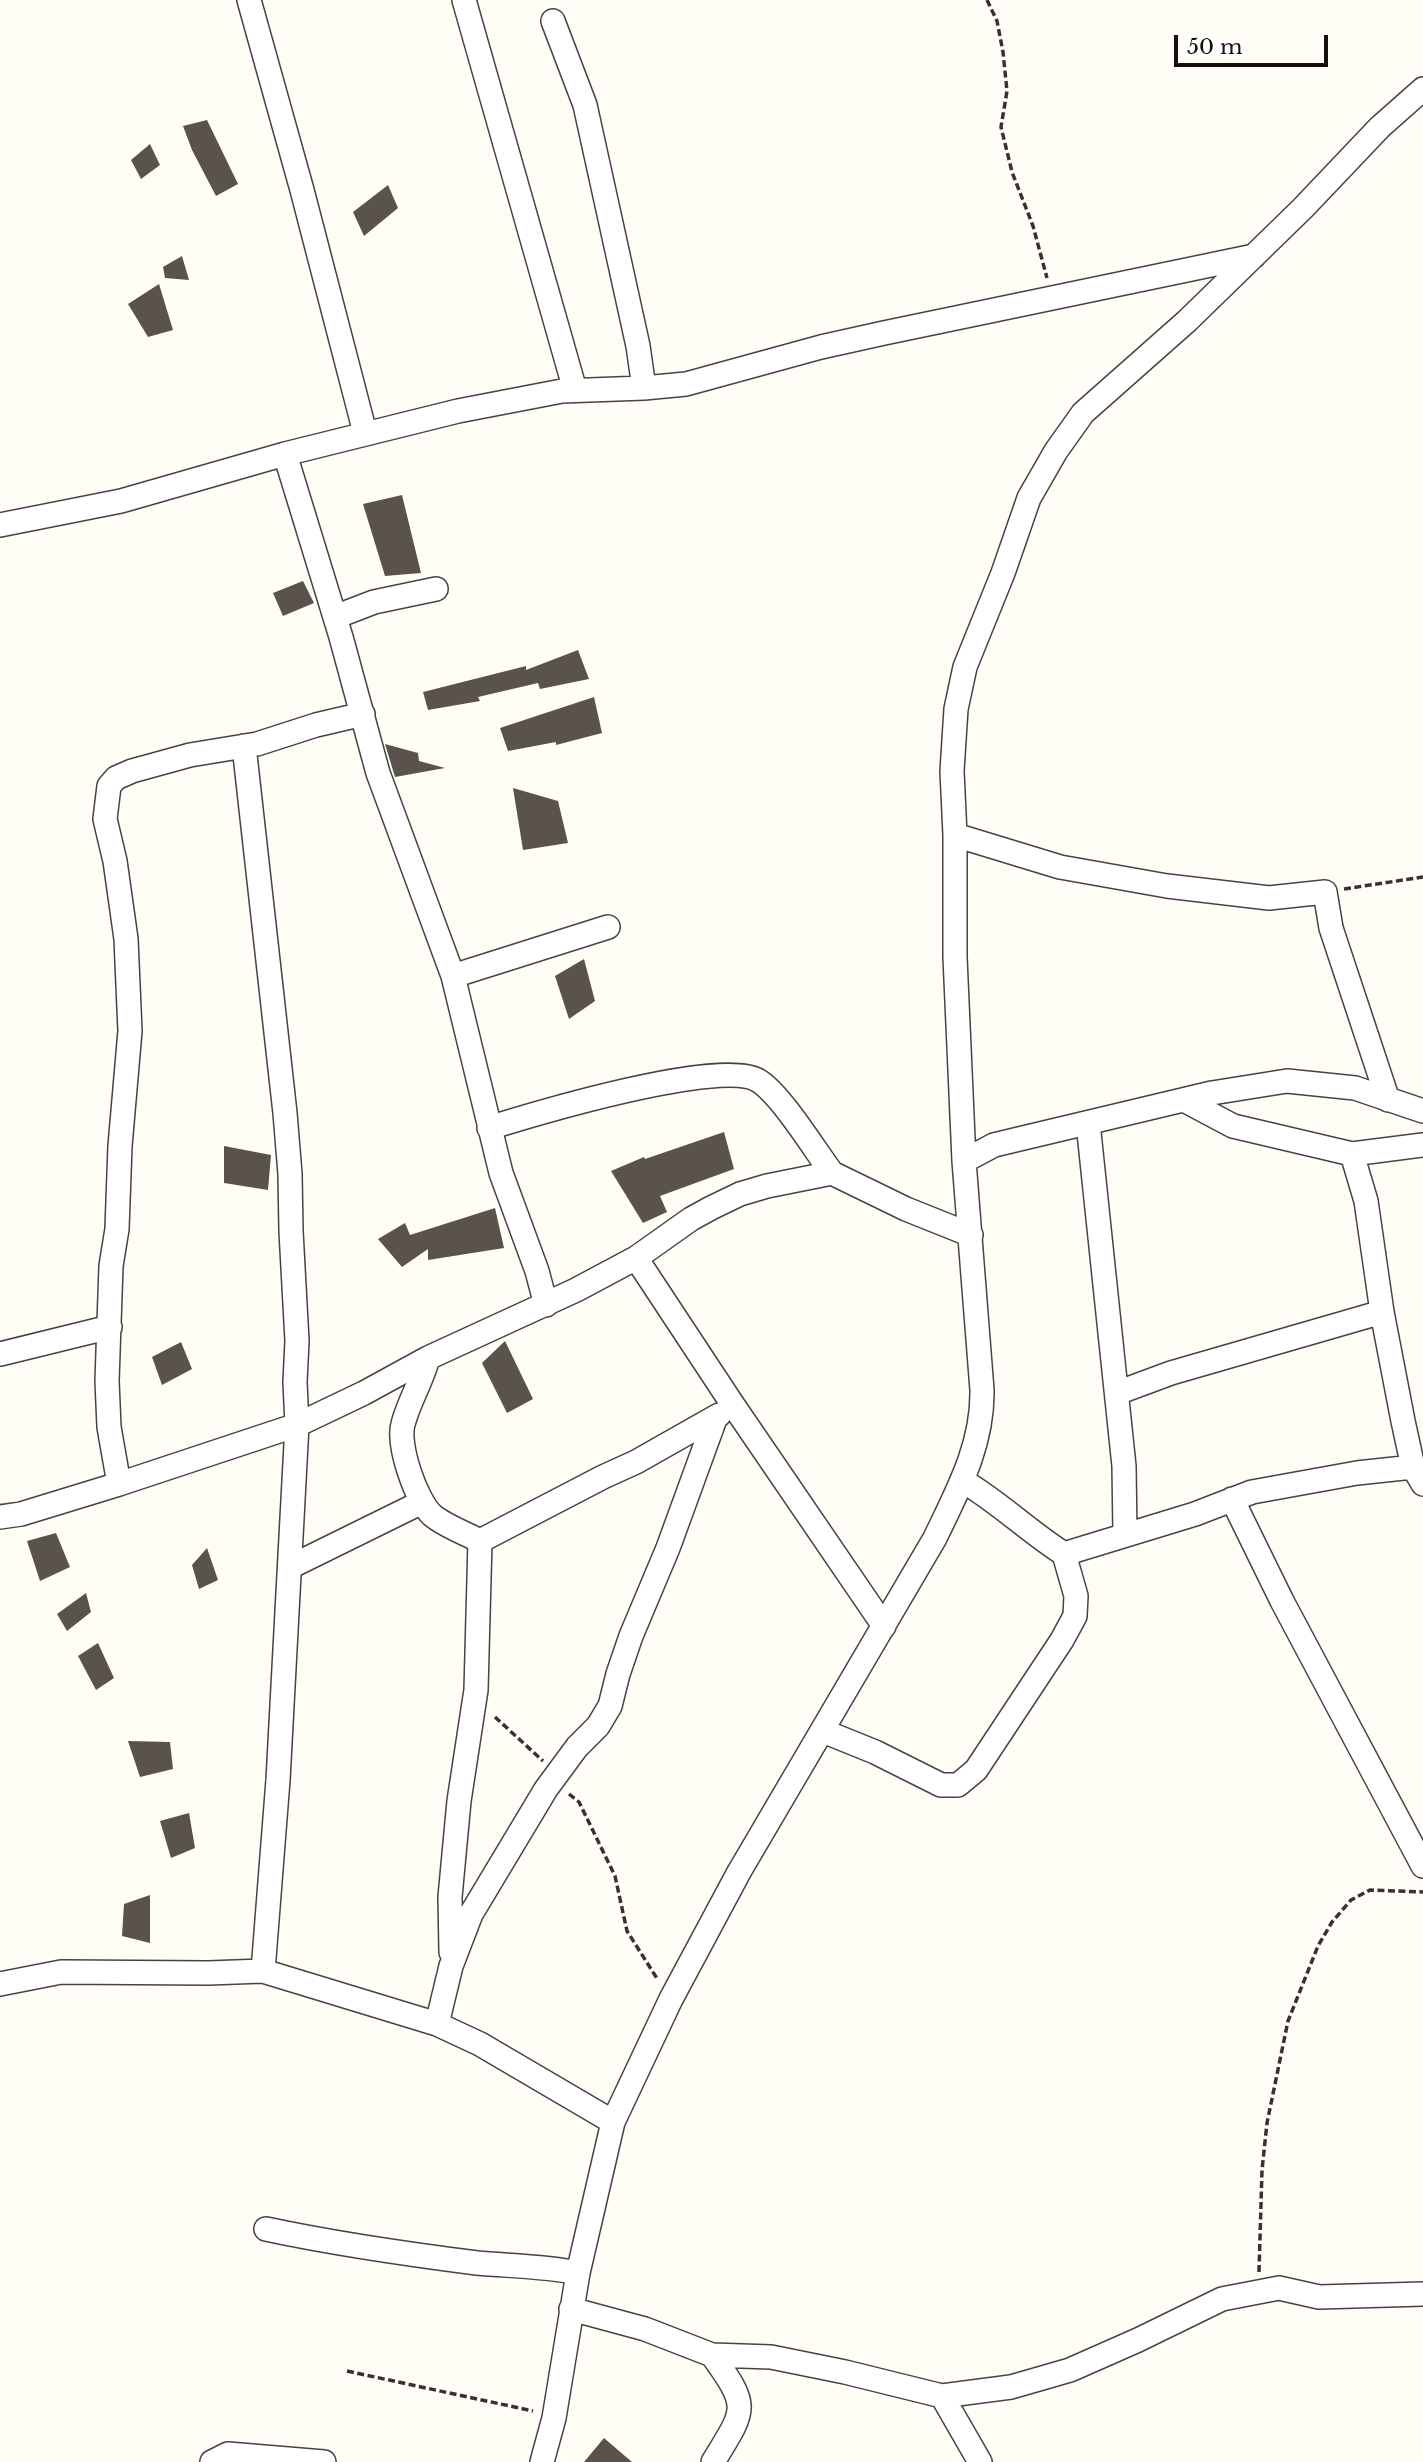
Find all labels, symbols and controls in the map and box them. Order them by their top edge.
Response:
scale bar [1178,21,1332,65]
text: 50 m [1187,34,1242,60]

